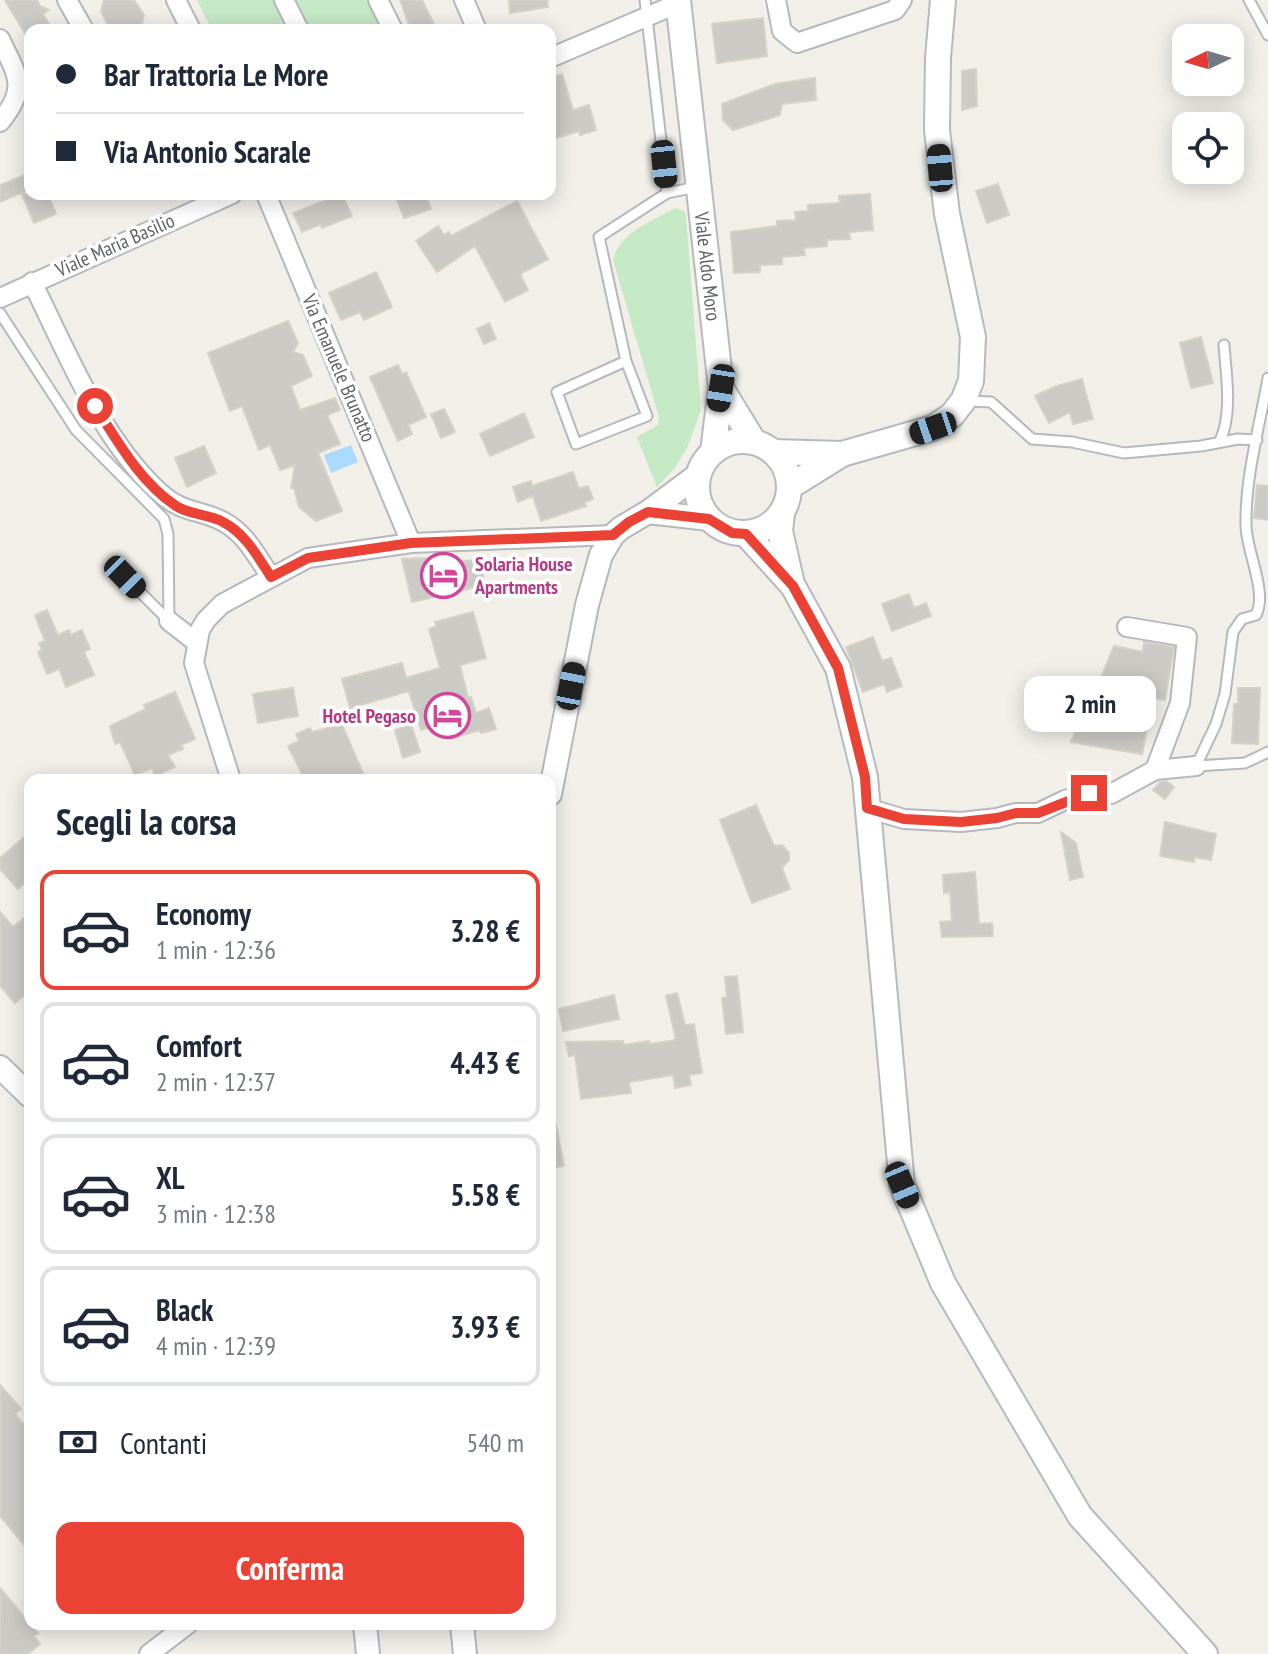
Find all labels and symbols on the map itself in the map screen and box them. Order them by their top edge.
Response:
north arrow [1172,24,1244,96]
car [650,139,678,189]
car [926,143,954,193]
street label: Viale Maria Basilio [50,207,179,283]
street label: Viale Aldo Moro [688,210,726,322]
street label: Via Emanuele Brunatto [296,289,382,446]
car [705,362,737,414]
route start [77,388,113,424]
car [906,409,960,447]
car [100,551,150,603]
hotel icon: Solaria House Apartments [420,551,468,599]
place label: Solaria House Apartments [474,551,573,600]
car [555,660,587,712]
callout: 2 min [1023,677,1155,733]
hotel icon: Hotel Pegaso [423,692,471,740]
place label: Hotel Pegaso [323,703,416,729]
route end [1071,775,1107,811]
car [882,1158,922,1212]

